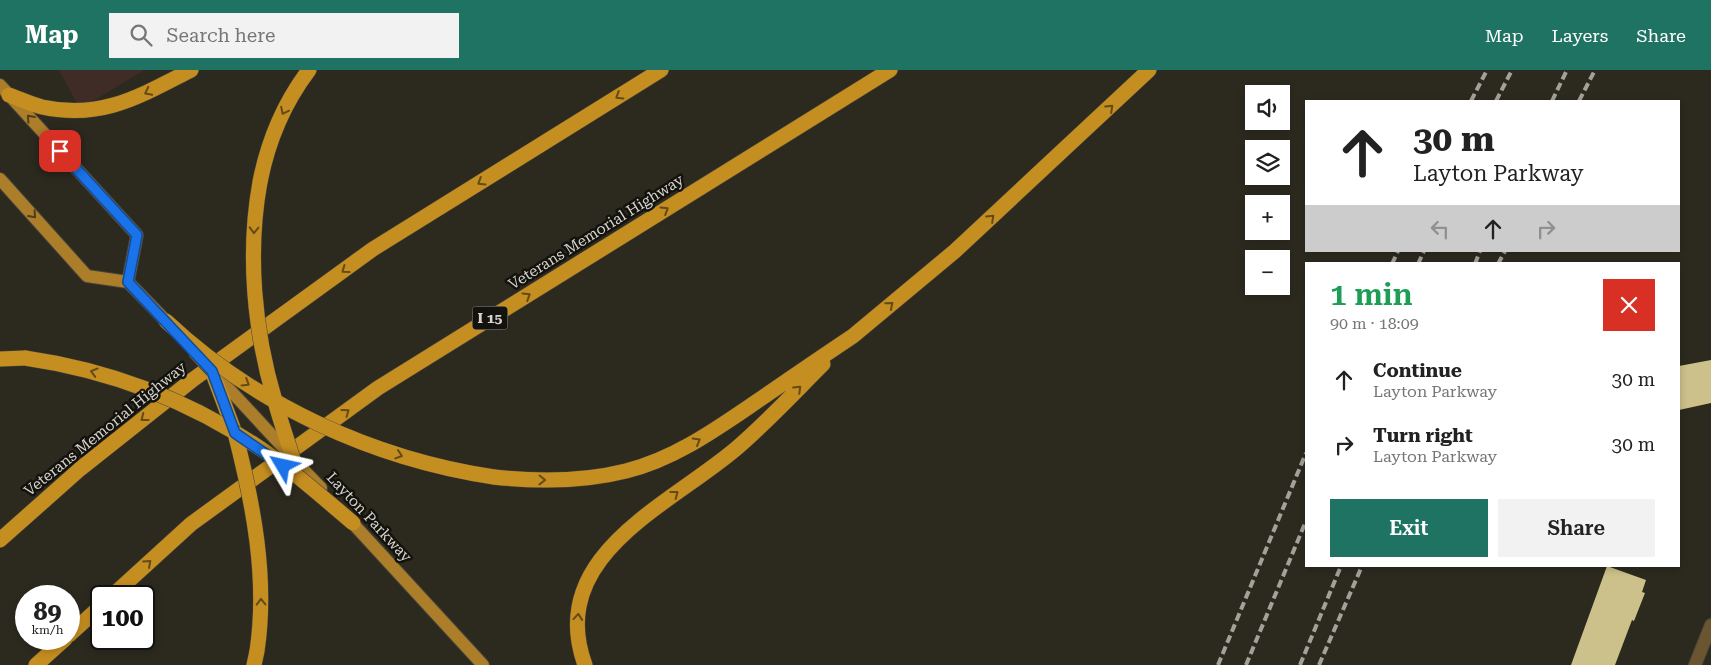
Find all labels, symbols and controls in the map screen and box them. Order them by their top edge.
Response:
search box [109,13,459,58]
text: Map [25,21,79,49]
icon: search [127,21,155,49]
text: Search here [167,24,275,47]
text: Map [1485,25,1524,46]
text: Layers [1552,25,1608,46]
text: Share [1636,25,1686,46]
map controls [1245,85,1290,295]
button: sound [1245,85,1290,130]
one-way arrow [144,86,153,96]
one-way arrow [616,89,625,99]
one-way arrow [1104,105,1113,114]
one-way arrow [280,106,290,115]
one-way arrow [27,114,36,123]
text: 30 m [1413,119,1495,160]
icon: ahead [1330,120,1395,185]
pin [39,130,81,172]
icon: arrive [46,137,74,165]
button: layers [1245,140,1290,185]
text: Layton Parkway [1413,161,1584,186]
street label: Veterans Memorial Highway [505,170,687,293]
one-way arrow [478,175,487,185]
button: + [1245,195,1290,240]
one-way arrow [659,207,668,216]
one-way arrow [27,210,36,219]
one-way arrow [985,215,994,224]
icon: left [1426,215,1454,243]
icon: ahead [1479,215,1507,243]
icon: right [1532,215,1560,243]
one-way arrow [249,226,260,234]
button: − [1245,250,1290,295]
one-way arrow [342,264,351,272]
text: 1 min [1330,277,1413,312]
button: close [1603,279,1655,331]
one-way arrow [521,292,530,302]
one-way arrow [885,301,894,310]
road number: I 15 [472,307,508,330]
text: 90 m · 18:09 [1330,314,1419,333]
street label: Veterans Memorial Highway [20,358,190,500]
text: Continue [1373,359,1462,382]
icon: ahead [1330,366,1358,394]
one-way arrow [90,367,98,378]
text: 30 m [1612,368,1655,391]
one-way arrow [240,376,249,386]
text: Layton Parkway [1373,382,1497,401]
one-way arrow [792,386,801,395]
one-way arrow [340,409,349,417]
one-way arrow [141,413,150,421]
text: Turn right [1373,424,1473,447]
icon: right [1330,431,1358,459]
text: 30 m [1612,433,1655,456]
one-way arrow [692,437,701,447]
position arrow [256,439,308,491]
text: Layton Parkway [1373,447,1497,466]
one-way arrow [394,449,402,459]
street label: Layton Parkway [323,468,415,566]
one-way arrow [538,475,546,486]
one-way arrow [669,492,678,500]
button: Exit [1330,499,1488,557]
button: Share [1498,499,1655,557]
one-way arrow [142,560,151,569]
speed limit sign: 100 [90,585,155,650]
text: 89 [33,597,62,626]
one-way arrow [255,598,266,606]
one-way arrow [572,613,583,621]
text: km/h [31,623,64,637]

